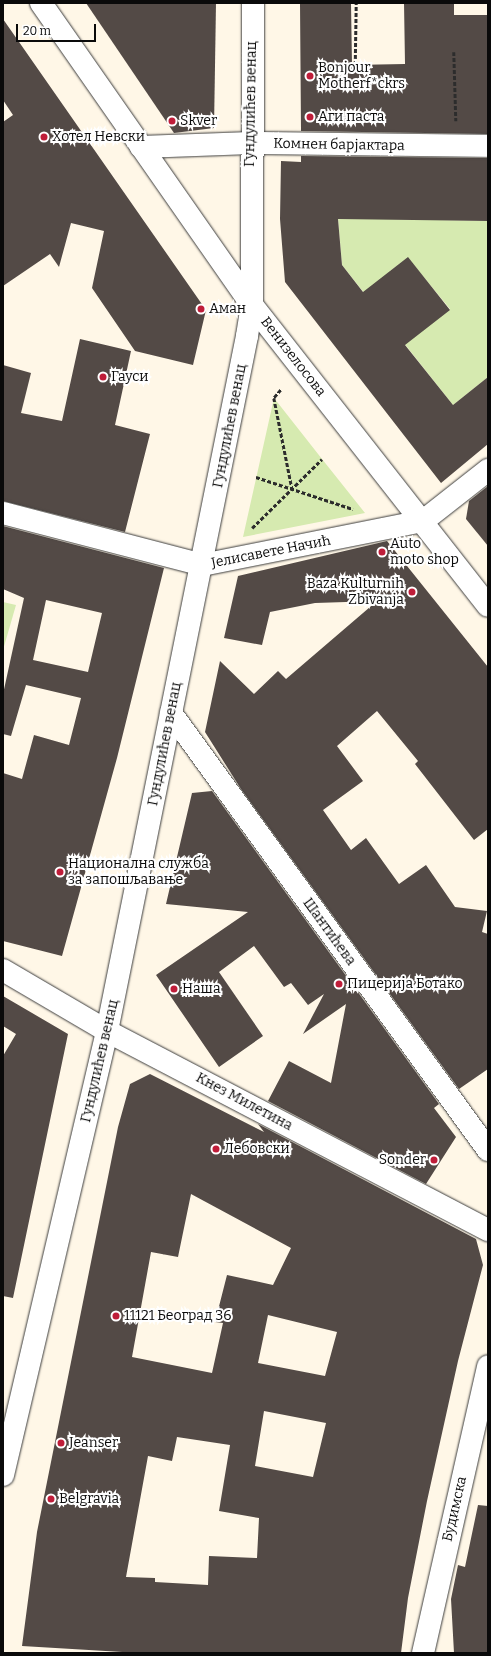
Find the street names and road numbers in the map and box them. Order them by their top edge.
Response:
street label: Гундулићев венац [242,41,260,167]
street label: Комнен барјактара [273,135,405,155]
street label: Венизелосова [257,314,329,400]
street label: Гундулићев венац [210,363,250,489]
street label: Јелисавете Начић [210,532,332,572]
street label: Гундулићев венац [145,681,185,807]
street label: Шантићева [299,895,359,969]
street label: Гундулићев венац [78,998,122,1124]
street label: Кнез Милетина [193,1069,295,1135]
street label: Будимска [439,1475,471,1543]

